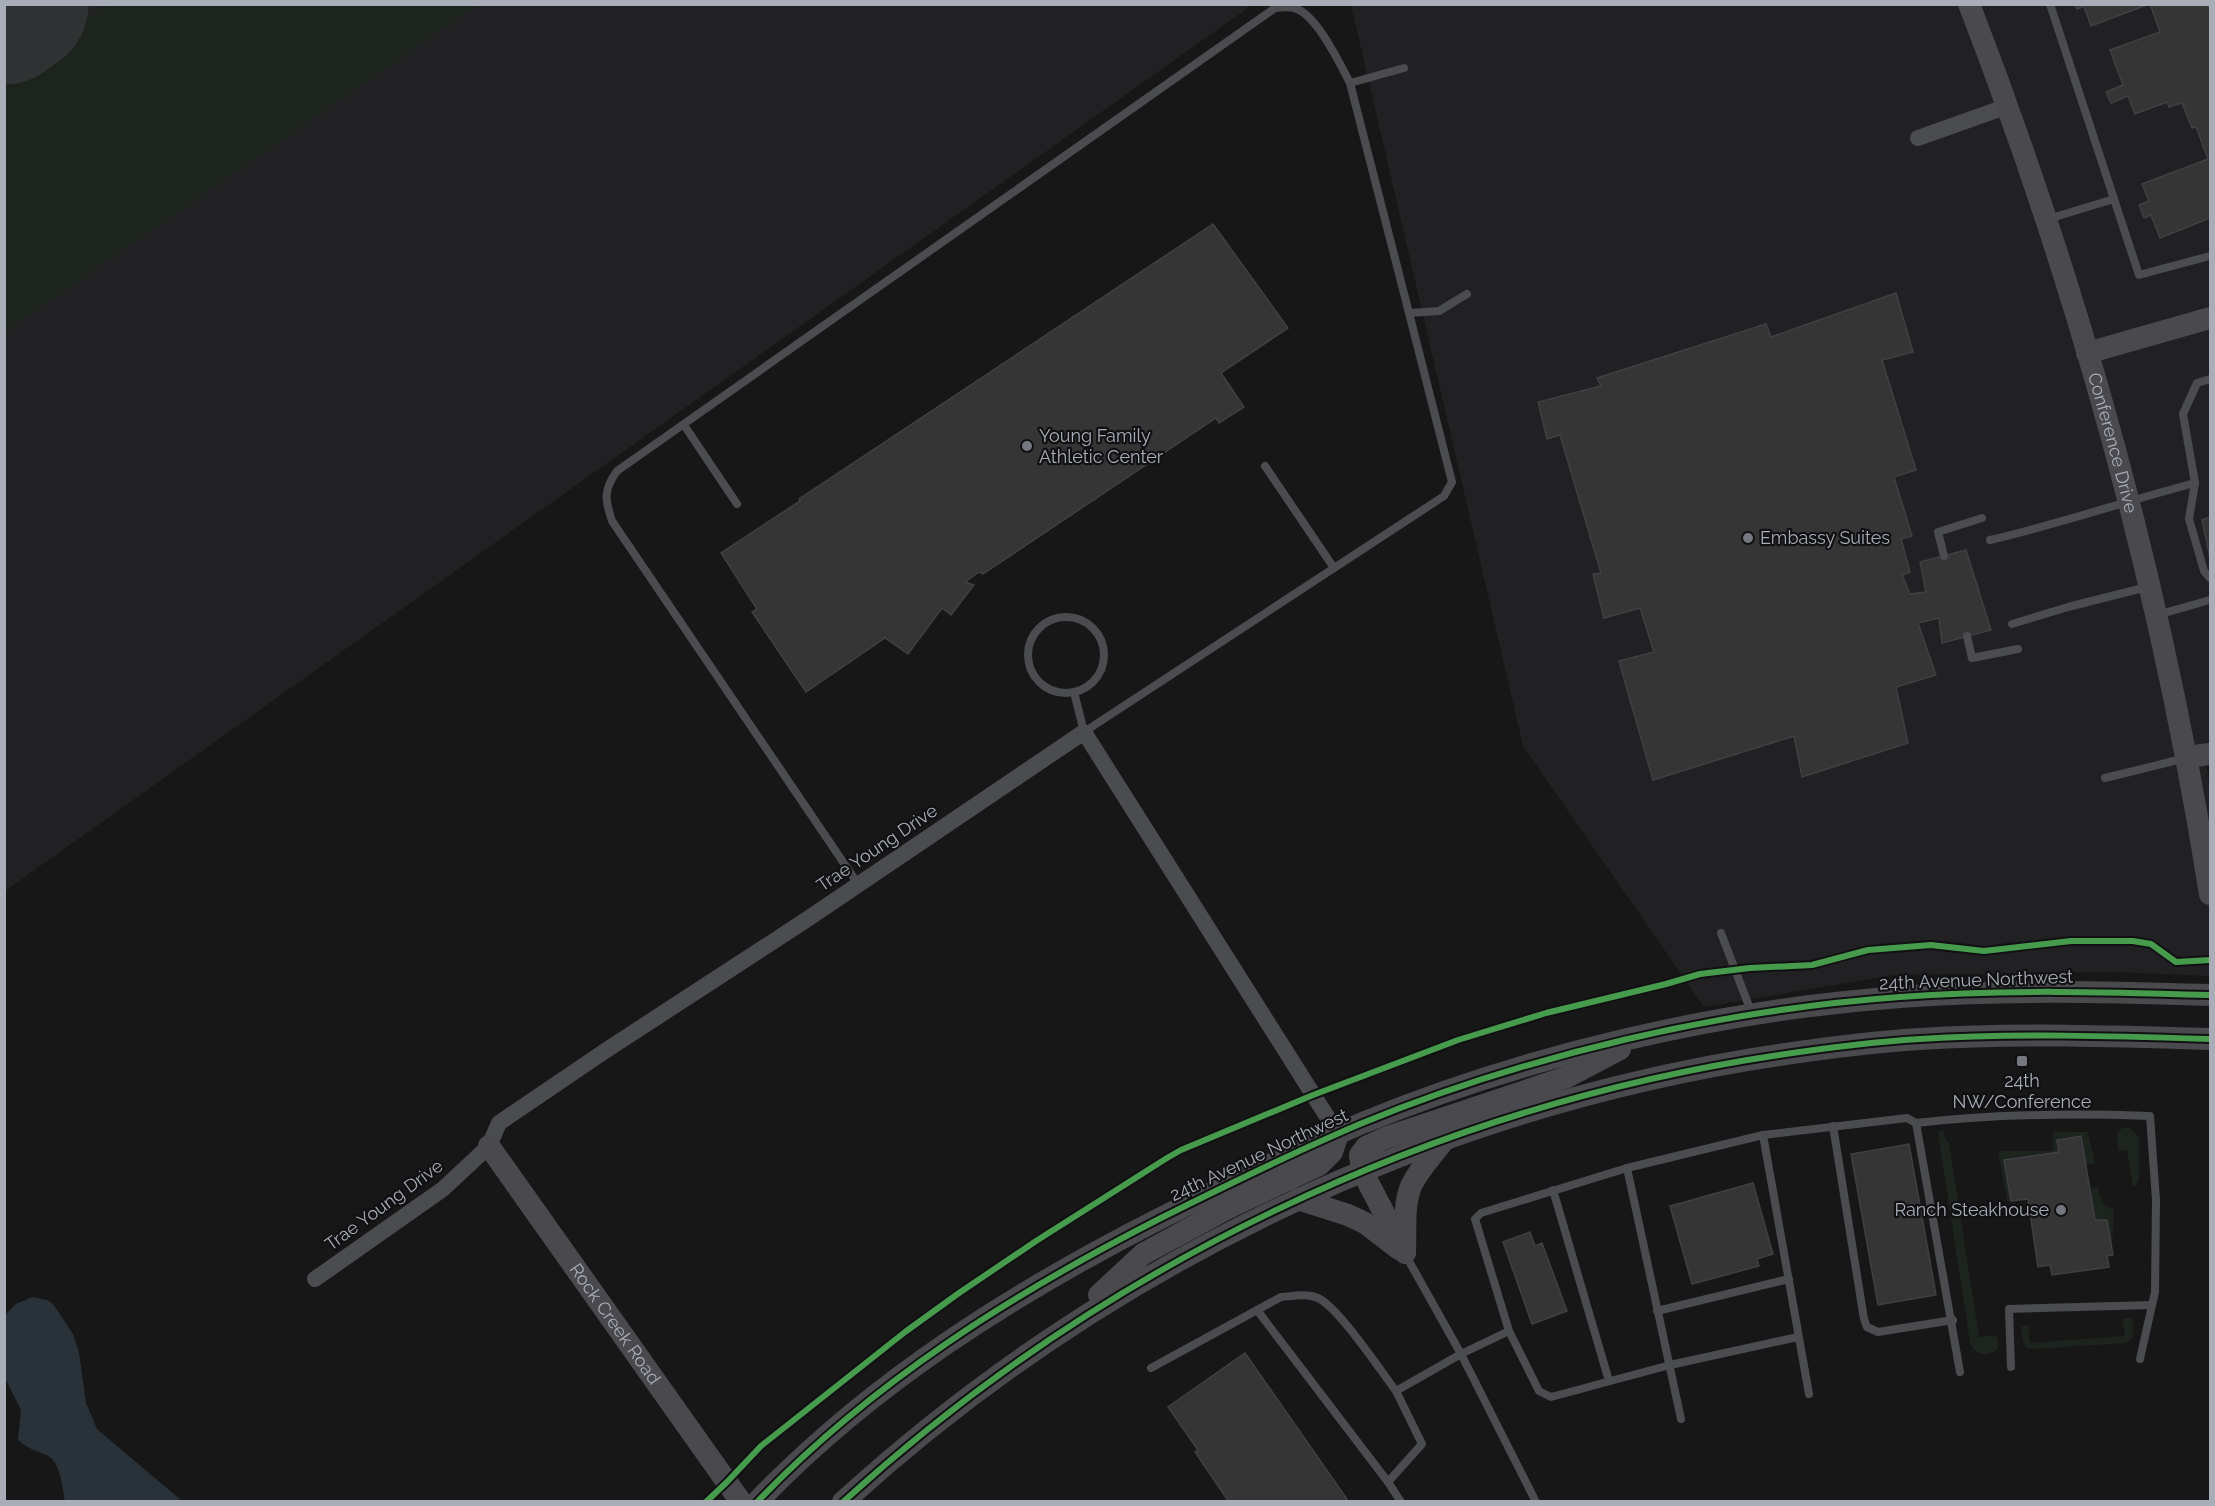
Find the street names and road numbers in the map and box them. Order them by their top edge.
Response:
street label: Conference Drive [2084,370,2142,516]
street label: Trae Young Drive [813,799,941,896]
street label: 24th Avenue Northwest [1879,966,2073,993]
street label: 24th Avenue Northwest [1166,1104,1351,1205]
street label: Trae Young Drive [321,1155,447,1254]
street label: Rock Creek Road [565,1259,665,1388]

